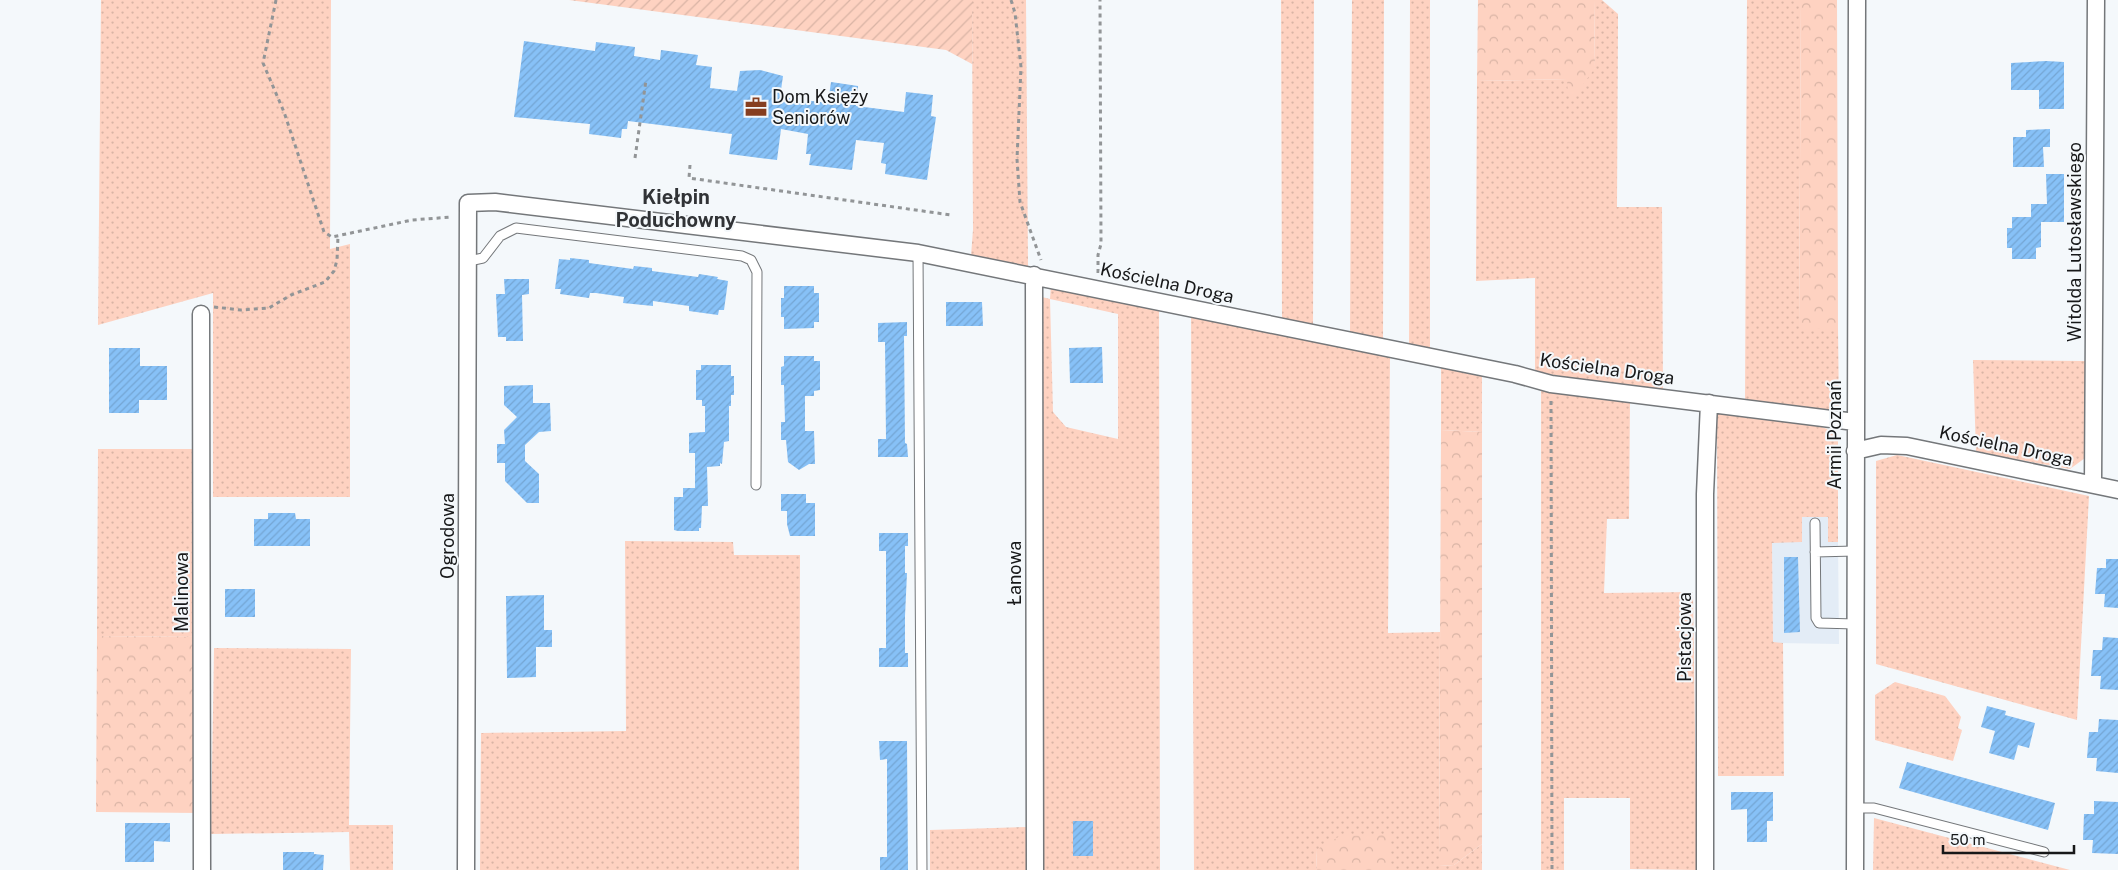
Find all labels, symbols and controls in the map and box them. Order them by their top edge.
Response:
place label: Dom Księży Seniorów [772,86,869,128]
office icon: Dom Księży Seniorów [743,94,769,120]
street label: Witolda Lutosławskiego [2064,142,2085,342]
district label: Kiełpin Poduchowny [616,185,736,232]
street label: Kościelna Droga [1099,258,1236,307]
street label: Kościelna Droga [1538,349,1676,388]
street label: Armii Poznań [1824,380,1845,490]
street label: Kościelna Droga [1938,421,2075,470]
street label: Ogrodowa [437,493,458,579]
street label: Łanowa [1004,541,1025,605]
street label: Malinowa [171,552,192,632]
street label: Pistacjowa [1674,592,1695,682]
scale bar [1943,822,2074,854]
text: 50 m [1950,831,1985,848]

